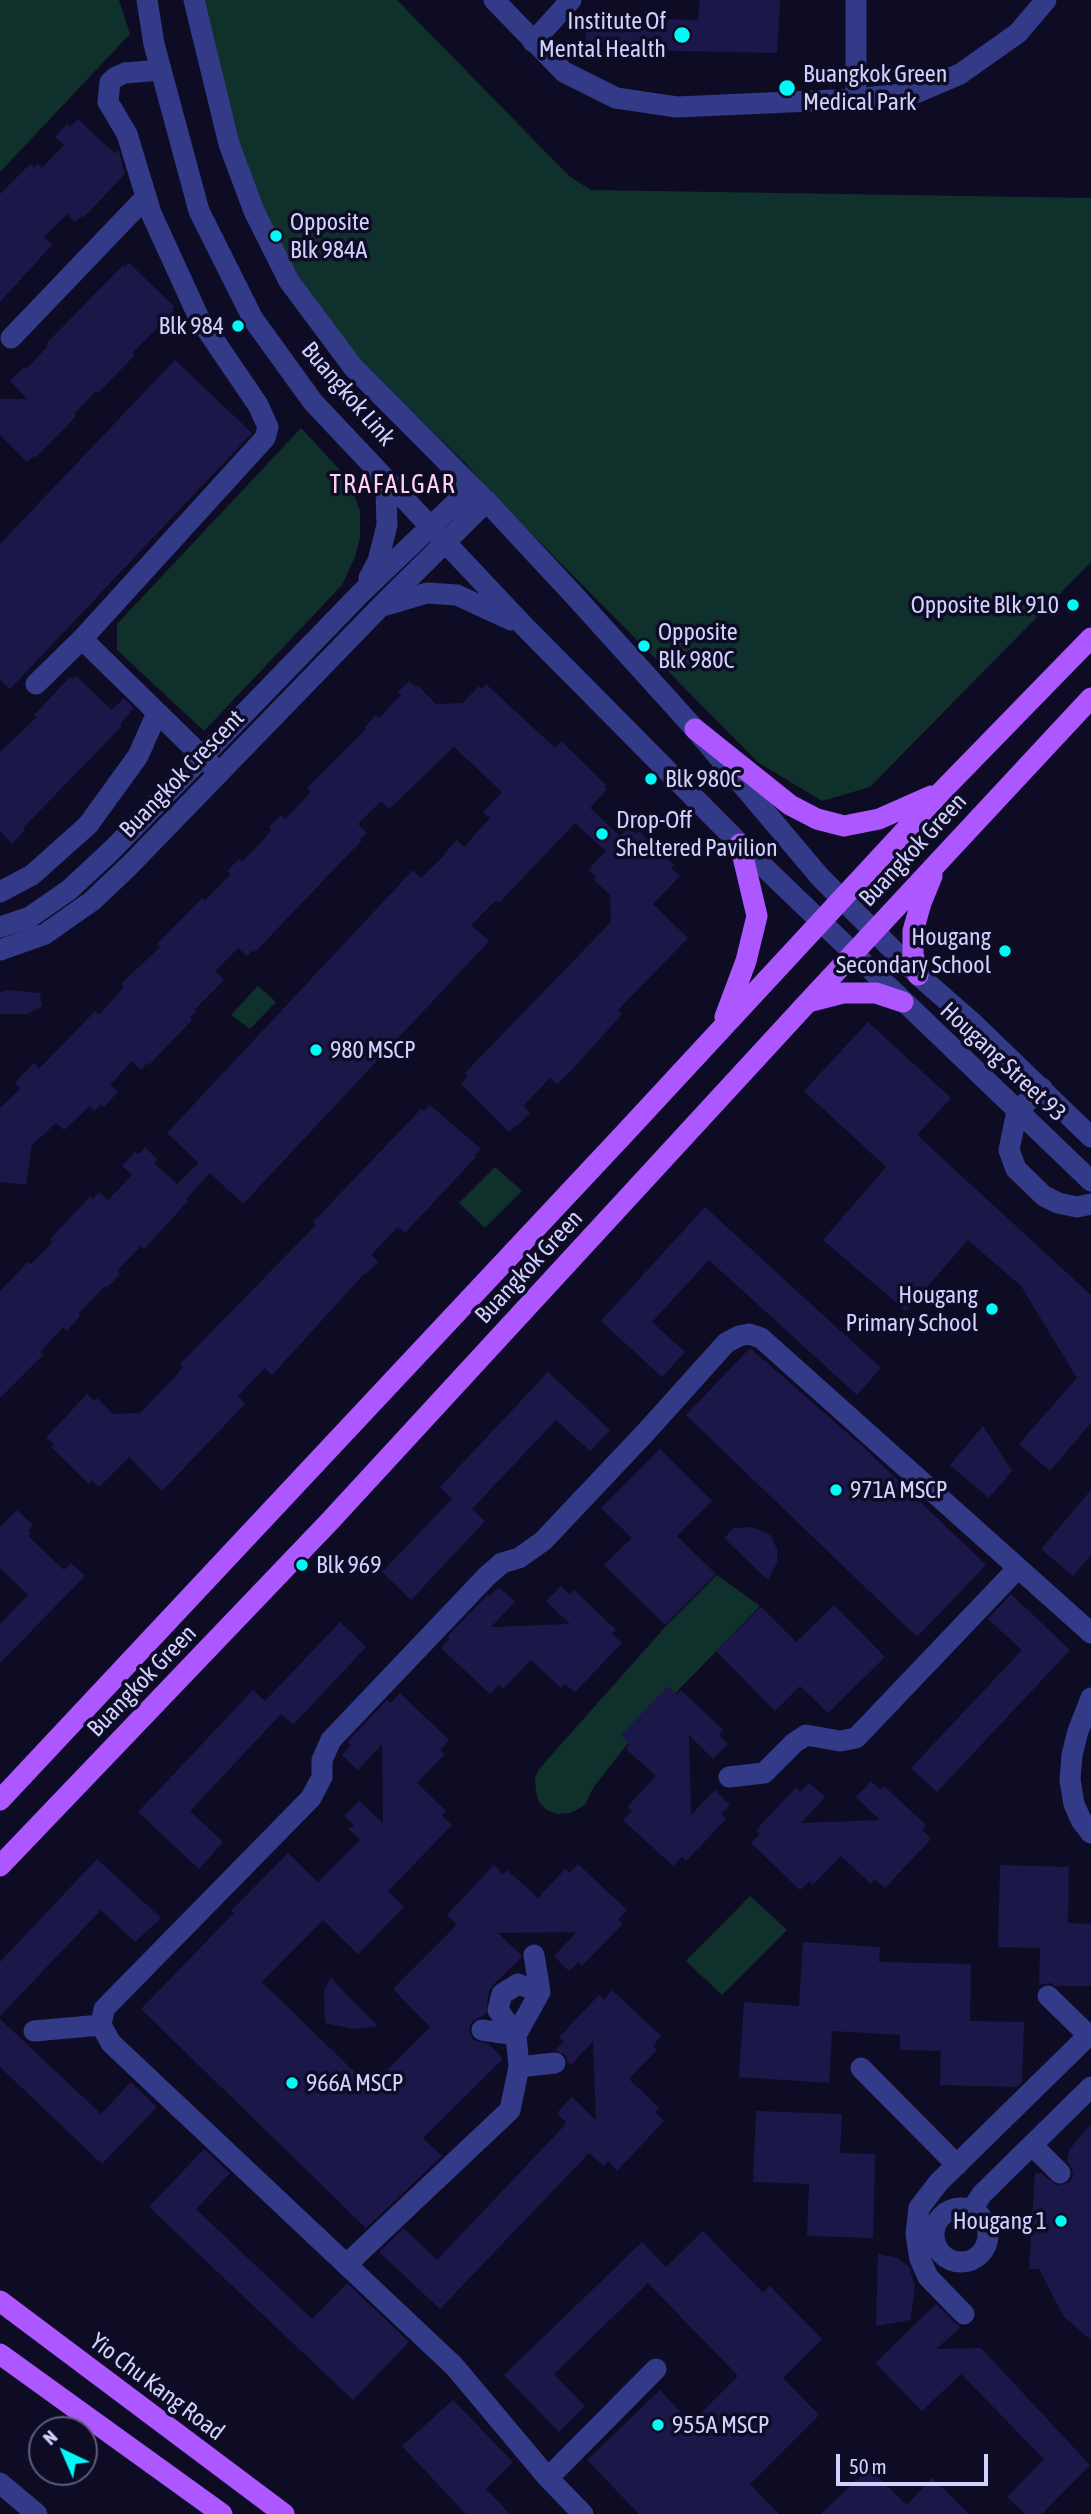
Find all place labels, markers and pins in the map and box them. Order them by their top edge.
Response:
place label: Institute Of Mental Health [539,7,666,63]
marker: Institute Of Mental Health [672,25,692,45]
place label: Buangkok Green Medical Park [803,60,947,116]
marker: Buangkok Green Medical Park [777,78,797,98]
place label: Opposite Blk 984A [290,208,370,264]
marker: Opposite Blk 984A [268,228,284,244]
place label: Blk 984 [159,312,224,340]
marker: Blk 984 [230,318,246,334]
place label: Opposite Blk 910 [911,591,1059,619]
marker: Opposite Blk 910 [1065,597,1081,613]
place label: Opposite Blk 980C [658,618,738,674]
marker: Opposite Blk 980C [636,638,652,654]
place label: Blk 980C [665,765,741,793]
marker: Blk 980C [643,771,659,787]
place label: Drop-Off Sheltered Pavilion [616,806,778,862]
marker: Drop-Off Sheltered Pavilion [594,826,610,842]
place label: Hougang Secondary School [836,923,991,979]
marker: Hougang Secondary School [997,943,1013,959]
place label: 980 MSCP [330,1036,416,1064]
marker: 980 MSCP [308,1042,324,1058]
place label: Hougang Primary School [845,1281,978,1337]
marker: Hougang Primary School [984,1301,1000,1317]
place label: 971A MSCP [850,1476,948,1504]
marker: 971A MSCP [828,1482,844,1498]
place label: Blk 969 [316,1551,381,1579]
marker: Blk 969 [294,1557,310,1573]
place label: 966A MSCP [306,2069,404,2097]
marker: 966A MSCP [284,2075,300,2091]
place label: Hougang 1 [953,2207,1047,2235]
marker: Hougang 1 [1053,2213,1069,2229]
place label: 955A MSCP [672,2411,770,2439]
marker: 955A MSCP [650,2417,666,2433]

